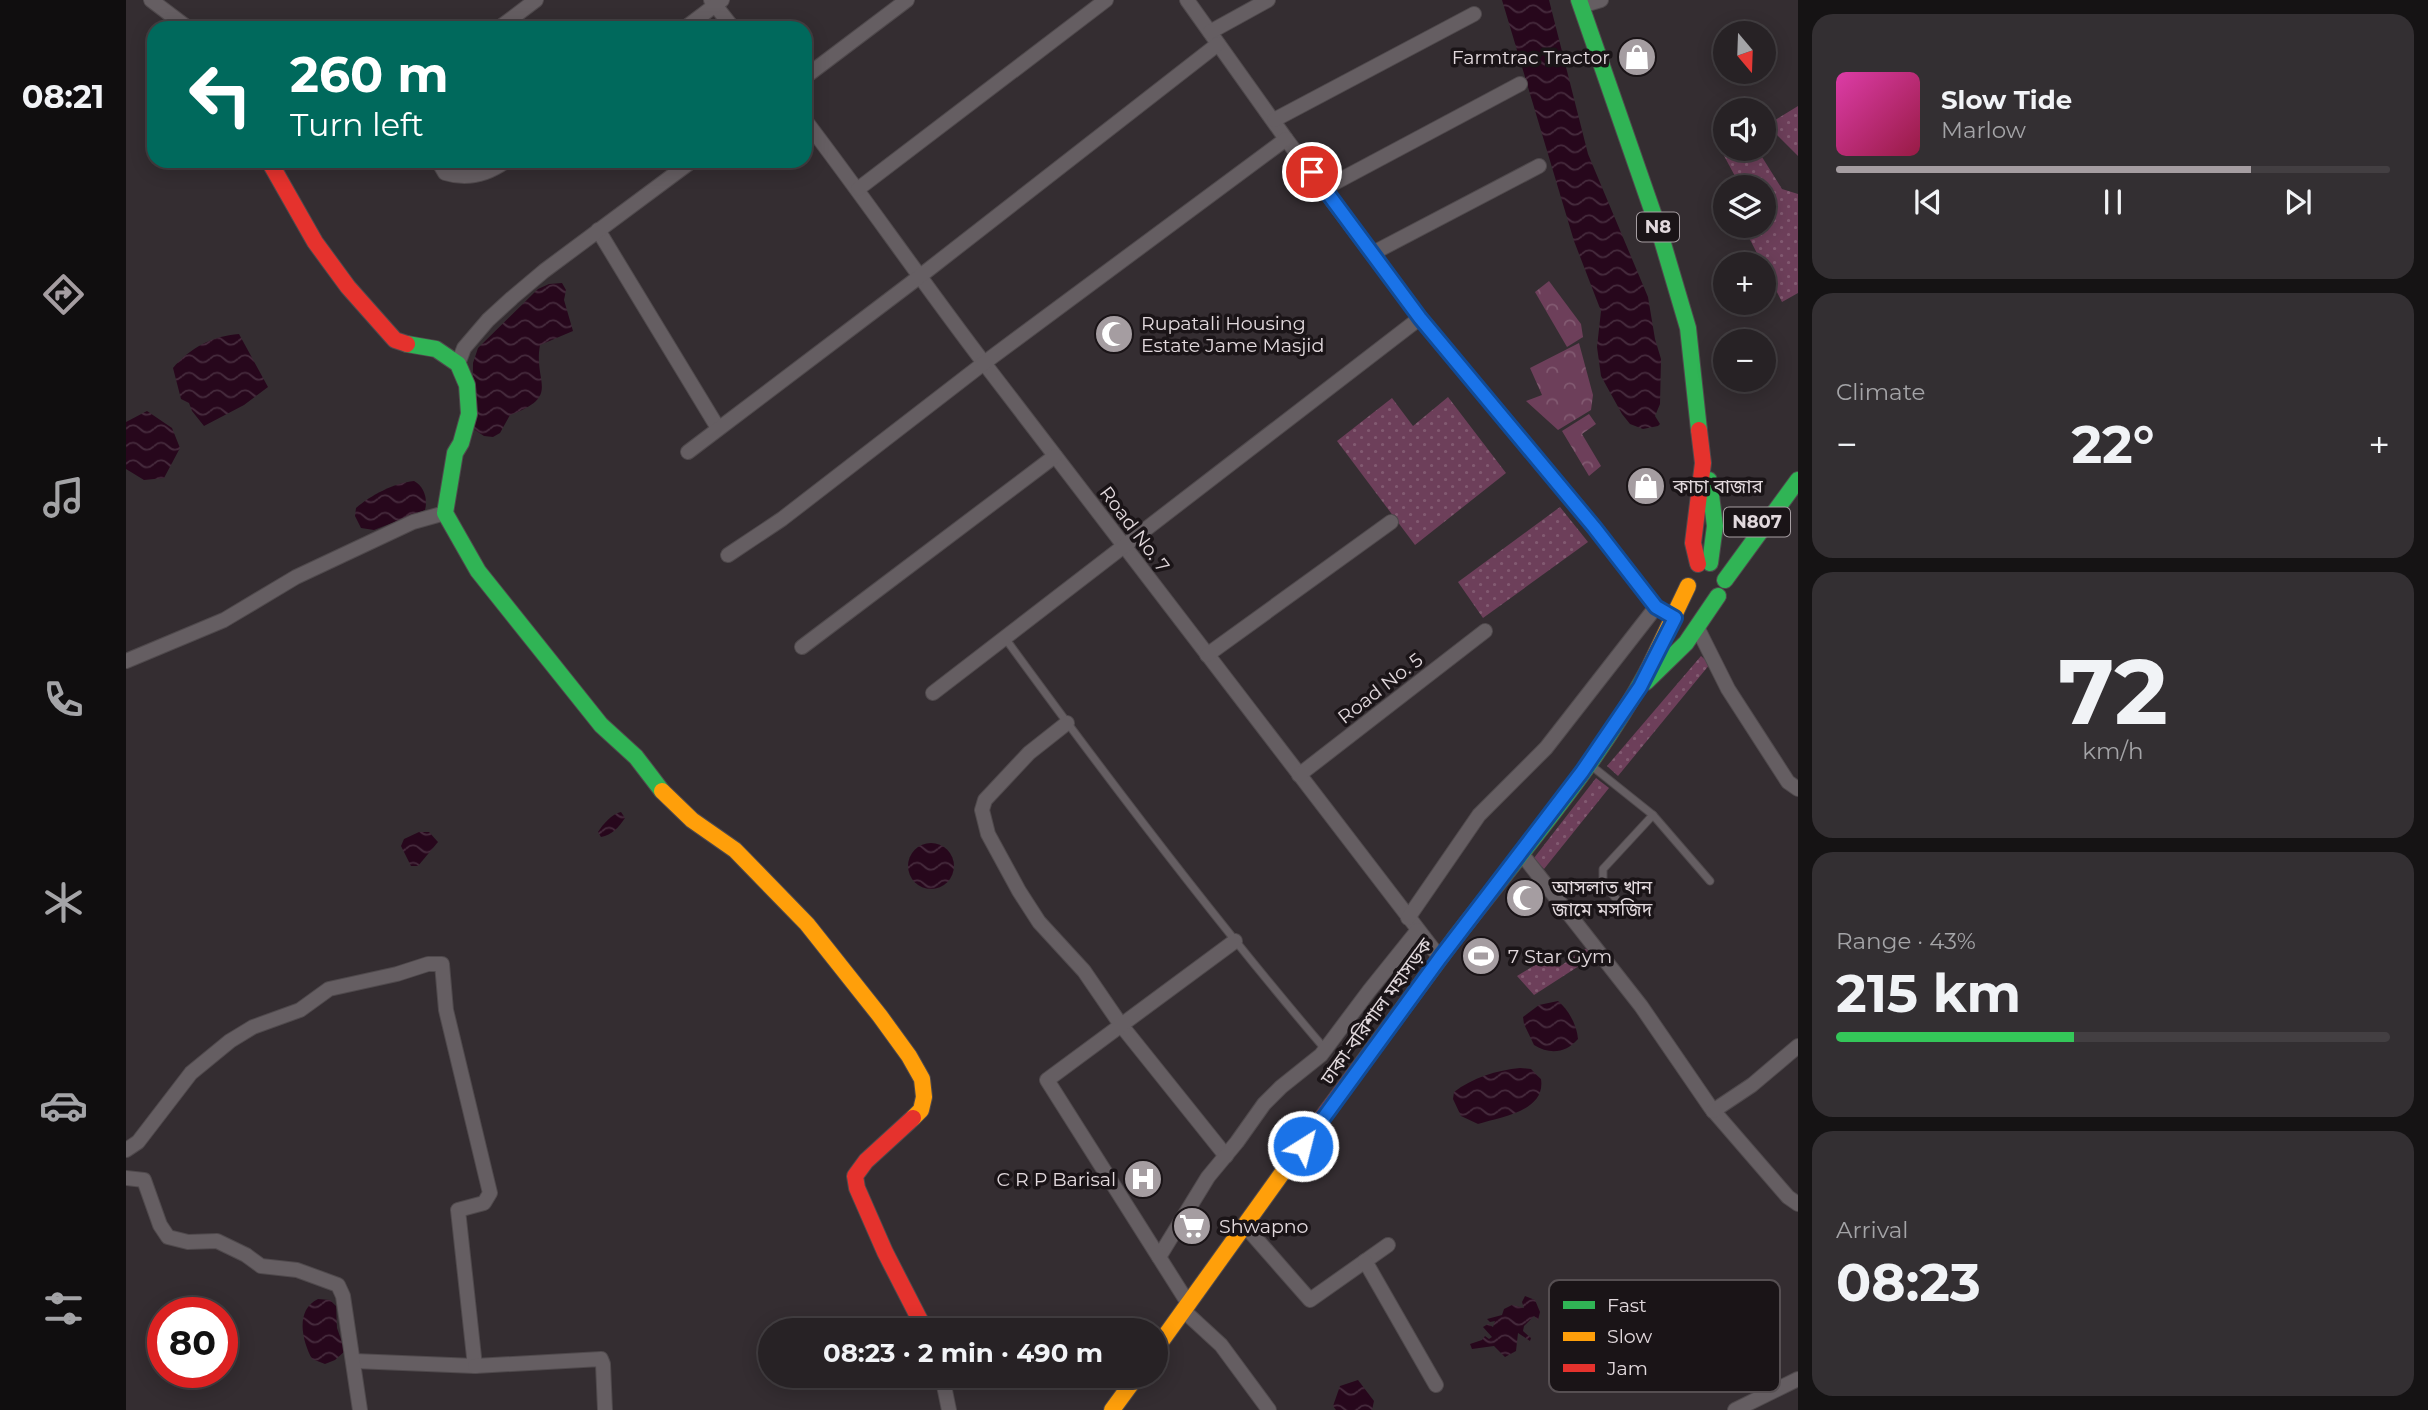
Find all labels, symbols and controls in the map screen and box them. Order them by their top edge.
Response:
north arrow [1713,21,1776,84]
map controls [1713,21,1776,392]
shop icon: Farmtrac Tractor [1616,36,1658,78]
text: 260 m [290,45,449,104]
place label: Farmtrac Tractor [1452,46,1610,69]
icon: left [175,49,266,140]
text: 08:21 [22,77,104,116]
text: Slow Tide [1941,84,2072,116]
button: sound [1713,98,1776,161]
text: Turn left [290,105,424,144]
text: Marlow [1941,116,2026,144]
pin [1282,142,1342,202]
icon: arrive [1293,153,1331,191]
button: layers [1713,175,1776,238]
icon: previous [1909,183,1947,221]
icon: pause [2094,183,2132,221]
icon: next [2279,183,2317,221]
road number: N8 [1637,212,1679,242]
button: + [1713,252,1776,315]
icon: directions [39,270,88,319]
place label: Rupatali Housing Estate Jame Masjid [1141,312,1324,357]
mosque icon: Rupatali Housing Estate Jame Masjid [1093,313,1135,355]
button: − [1713,329,1776,392]
text: Climate [1836,378,1925,406]
text: 22° [2071,413,2155,476]
text: − [1836,421,1858,468]
text: + [2368,421,2390,468]
shop icon: কাচা বাজার [1625,465,1667,507]
icon: music [39,473,88,522]
place label: কাচা বাজার [1672,475,1763,498]
street label: Road No. 7 [1095,482,1174,577]
road number: N807 [1724,508,1790,536]
text: 72 [2058,636,2168,747]
street label: Road No. 5 [1333,648,1428,729]
icon: phone [39,675,88,724]
text: km/h [2082,737,2144,765]
place label: আসলাত খান জামে মসজিদ [1551,876,1653,921]
mosque icon: আসলাত খান জামে মসজিদ [1504,877,1546,919]
icon: climate [39,878,88,927]
text: Range · 43% [1836,927,1976,955]
street label: ঢাকা-বরিশাল মহাসড়ক [1315,933,1438,1090]
sports icon: 7 Star Gym [1460,935,1502,977]
place label: 7 Star Gym [1508,945,1612,968]
text: 215 km [1836,962,2021,1025]
icon: car [39,1081,88,1130]
position arrow [1266,1109,1340,1183]
hospital icon: C R P Barisal [1122,1158,1164,1200]
place label: C R P Barisal [997,1168,1116,1191]
supermarket icon: Shwapno [1171,1205,1213,1247]
place label: Shwapno [1219,1215,1309,1238]
text: Arrival [1836,1216,1909,1244]
text: 08:23 [1836,1251,1981,1314]
legend [1549,1280,1780,1392]
icon: filters [39,1284,88,1333]
text: Fast [1607,1294,1647,1317]
speed limit sign: 80 [147,1297,238,1388]
text: Slow [1607,1325,1652,1348]
text: 08:23 · 2 min · 490 m [823,1337,1103,1369]
text: Jam [1606,1357,1648,1380]

